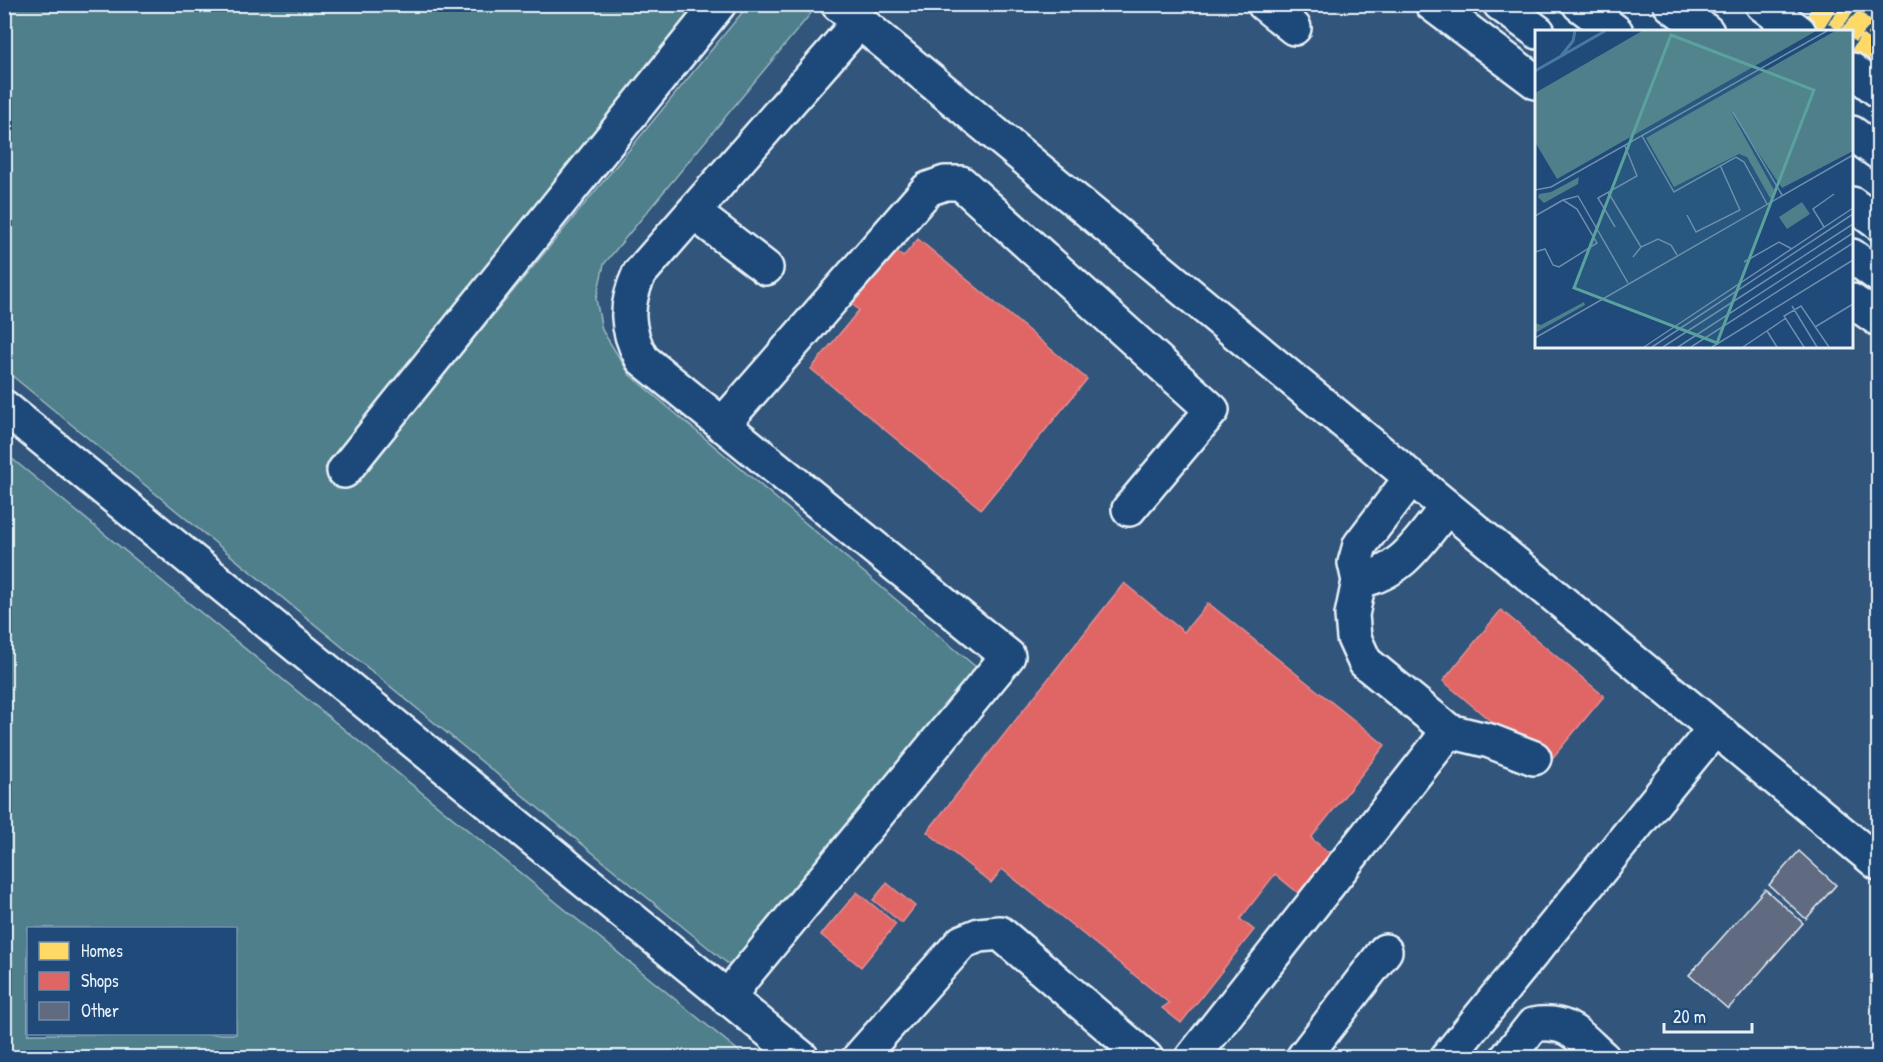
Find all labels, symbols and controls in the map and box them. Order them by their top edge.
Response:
inset map [1535,30,1853,348]
legend [27,927,237,1035]
text: Homes [81,938,123,963]
text: Shops [81,968,119,993]
scale bar [1664,996,1752,1034]
text: Other [81,998,119,1023]
text: 20 m [1673,1004,1706,1029]

